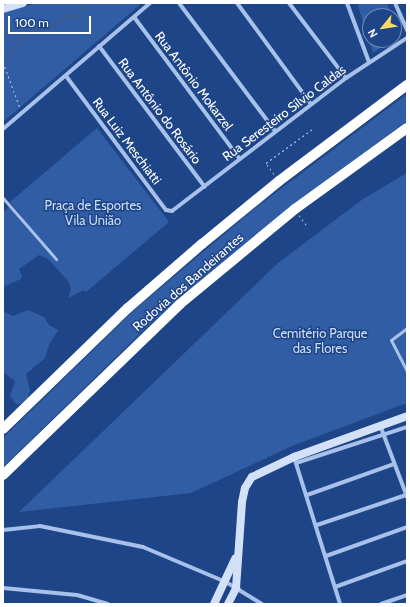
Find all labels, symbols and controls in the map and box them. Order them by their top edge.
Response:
scale bar [10,8,93,34]
north arrow [362,8,402,48]
text: 100 m [15,15,49,30]
text: N [364,27,380,40]
street label: Rua Antônio Mokarzel [152,28,236,134]
street label: Rua Antônio do Rosário [115,55,205,167]
street label: Rua Seresteiro Sílvio Caldas [219,62,349,164]
street label: Rua Luiz Meschiatti [89,95,165,187]
park label: Praça de Esportes Vila União [45,198,141,229]
street label: Rodovia dos Bandeirantes [129,230,247,334]
park label: Cemitério Parque das Flores [273,326,367,357]

